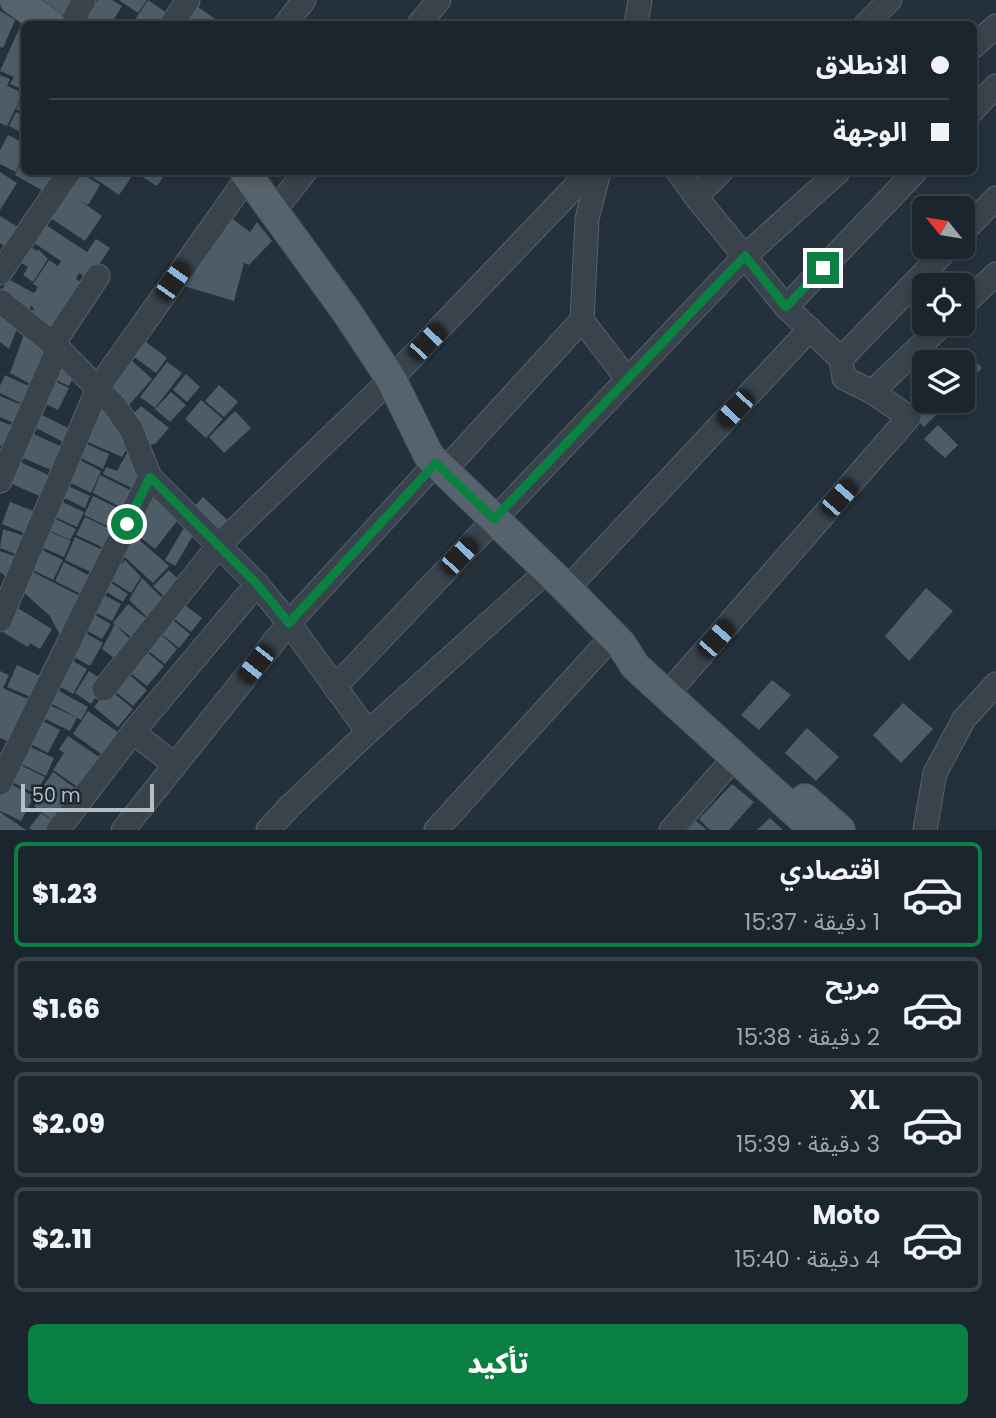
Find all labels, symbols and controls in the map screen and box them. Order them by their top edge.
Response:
text: الانطلاق [816,47,907,83]
text: الوجهة [833,114,907,150]
north arrow [912,196,975,259]
map controls [912,196,975,413]
route end [807,252,839,284]
car [153,258,194,304]
button: locate [912,273,975,336]
car [405,320,450,364]
button: layers [912,350,975,413]
car [713,386,758,432]
car [818,475,861,521]
route start [111,508,143,540]
car [437,533,482,579]
car [695,616,738,662]
car [235,641,278,687]
scale bar [21,781,154,813]
text: 50 m [32,782,81,809]
text: اقتصادي [780,852,880,888]
icon: car [901,863,964,926]
text: $1.23 [32,876,98,912]
text: 1 دقيقة · 15:37 [744,906,880,938]
text: مريح [825,967,880,1003]
icon: car [901,978,964,1041]
text: $1.66 [32,991,100,1027]
text: 2 دقيقة · 15:38 [736,1021,880,1053]
text: XL [849,1082,880,1118]
icon: car [901,1093,964,1156]
text: $2.09 [32,1106,105,1142]
text: 3 دقيقة · 15:39 [736,1128,880,1160]
text: Moto [812,1197,880,1233]
icon: car [901,1208,964,1271]
text: $2.11 [32,1221,92,1257]
text: 4 دقيقة · 15:40 [734,1243,880,1275]
button: تأكيد [28,1324,968,1404]

